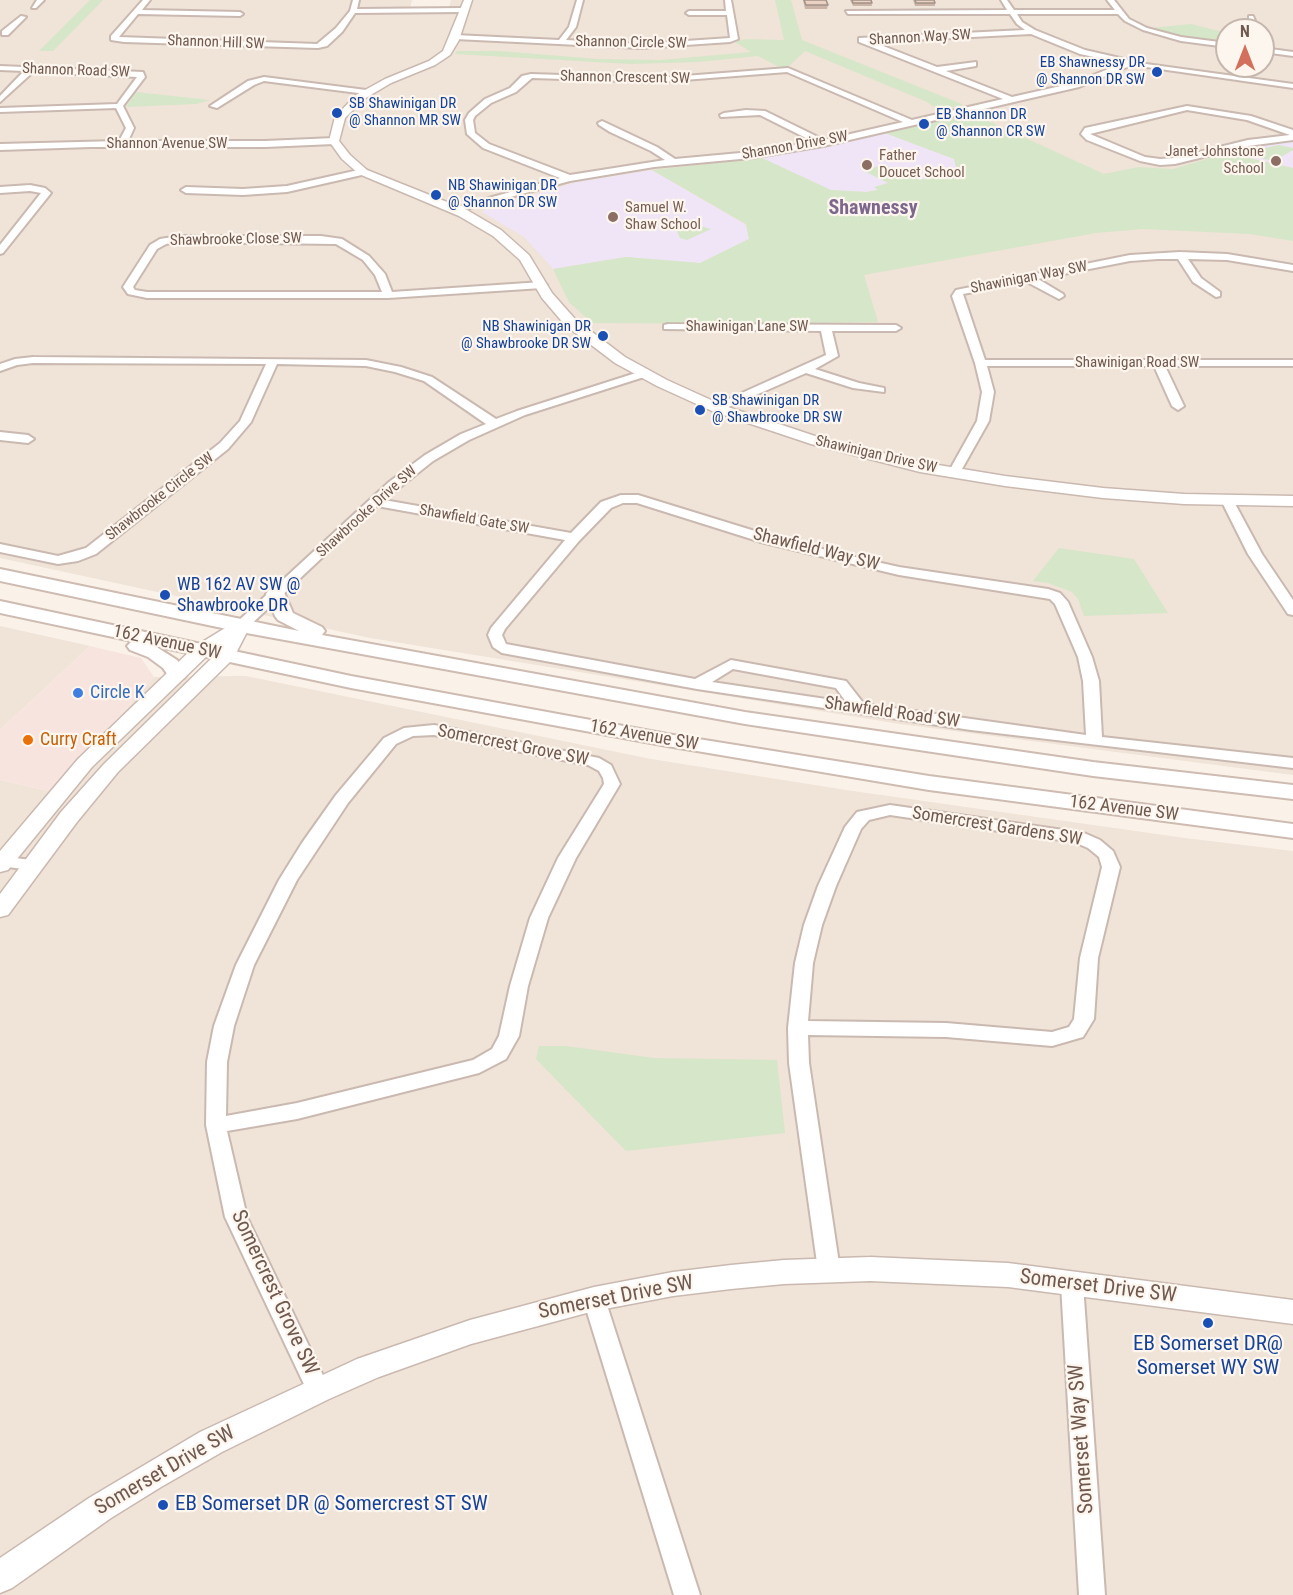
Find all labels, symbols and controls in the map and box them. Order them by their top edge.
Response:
north arrow [1215,18,1275,78]
text: N [1240,22,1250,41]
street label: Shannon Way SW [869,26,971,50]
street label: Shannon Hill SW [167,32,265,54]
street label: Shannon Circle SW [575,33,687,53]
place label: EB Shawnessy DR @ Shannon DR SW [1036,54,1145,89]
street label: Shannon Road SW [22,60,130,82]
marker: EB Shawnessy DR @ Shannon DR SW [1150,65,1164,79]
street label: Shannon Crescent SW [560,68,690,88]
place label: SB Shawinigan DR @ Shannon MR SW [349,95,461,130]
marker: SB Shawinigan DR @ Shannon MR SW [330,106,344,120]
place label: EB Shannon DR @ Shannon CR SW [936,106,1045,141]
marker: EB Shannon DR @ Shannon CR SW [917,117,931,131]
street label: Shannon Drive SW [740,128,850,164]
street label: Shannon Avenue SW [107,135,227,153]
place label: Janet Johnstone School [1165,143,1264,178]
place label: Father Doucet School [879,147,965,182]
marker: Janet Johnstone School [1269,154,1283,168]
marker: Father Doucet School [860,158,874,172]
place label: NB Shawinigan DR @ Shannon DR SW [448,177,557,212]
marker: NB Shawinigan DR @ Shannon DR SW [429,188,443,202]
district label: Shawnessy [828,197,918,221]
place label: Samuel W. Shaw School [625,199,701,234]
marker: Samuel W. Shaw School [606,210,620,224]
street label: Shawbrooke Close SW [170,230,302,250]
street label: Shawinigan Way SW [969,258,1089,298]
place label: NB Shawinigan DR @ Shawbrooke DR SW [461,318,591,353]
street label: Shawinigan Lane SW [686,318,808,336]
marker: NB Shawinigan DR @ Shawbrooke DR SW [596,329,610,343]
street label: Shawinigan Road SW [1075,354,1199,372]
place label: SB Shawinigan DR @ Shawbrooke DR SW [712,392,842,427]
marker: SB Shawinigan DR @ Shawbrooke DR SW [693,403,707,417]
street label: Shawinigan Drive SW [814,432,938,478]
street label: Shawbrooke Circle SW [102,449,218,545]
street label: Shawbrooke Drive SW [313,462,421,562]
street label: Shawfield Gate SW [418,502,530,538]
street label: Shawfield Way SW [751,524,881,576]
place label: WB 162 AV SW @ Shawbrooke DR [177,574,300,616]
marker: WB 162 AV SW @ Shawbrooke DR [158,588,172,602]
street label: 162 Avenue SW [111,621,223,665]
place label: Circle K [90,682,144,704]
marker: Circle K [71,686,85,700]
street label: Shawfield Road SW [823,693,961,733]
street label: 162 Avenue SW [588,716,700,756]
street label: Somercrest Grove SW [436,721,590,771]
place label: Curry Craft [40,729,117,751]
marker: Curry Craft [21,733,35,747]
street label: 162 Avenue SW [1068,792,1180,826]
street label: Somercrest Gardens SW [911,803,1083,851]
street label: Somercrest Grove SW [225,1207,323,1379]
street label: Somerset Drive SW [1018,1265,1178,1309]
street label: Somerset Drive SW [536,1271,696,1325]
marker: EB Somerset DR@ Somerset WY SW [1201,1316,1215,1330]
place label: EB Somerset DR@ Somerset WY SW [1133,1332,1283,1382]
street label: Somerset Way SW [1064,1363,1100,1515]
street label: Somerset Drive SW [90,1421,240,1521]
place label: EB Somerset DR @ Somercrest ST SW [175,1492,488,1518]
marker: EB Somerset DR @ Somercrest ST SW [156,1498,170,1512]

